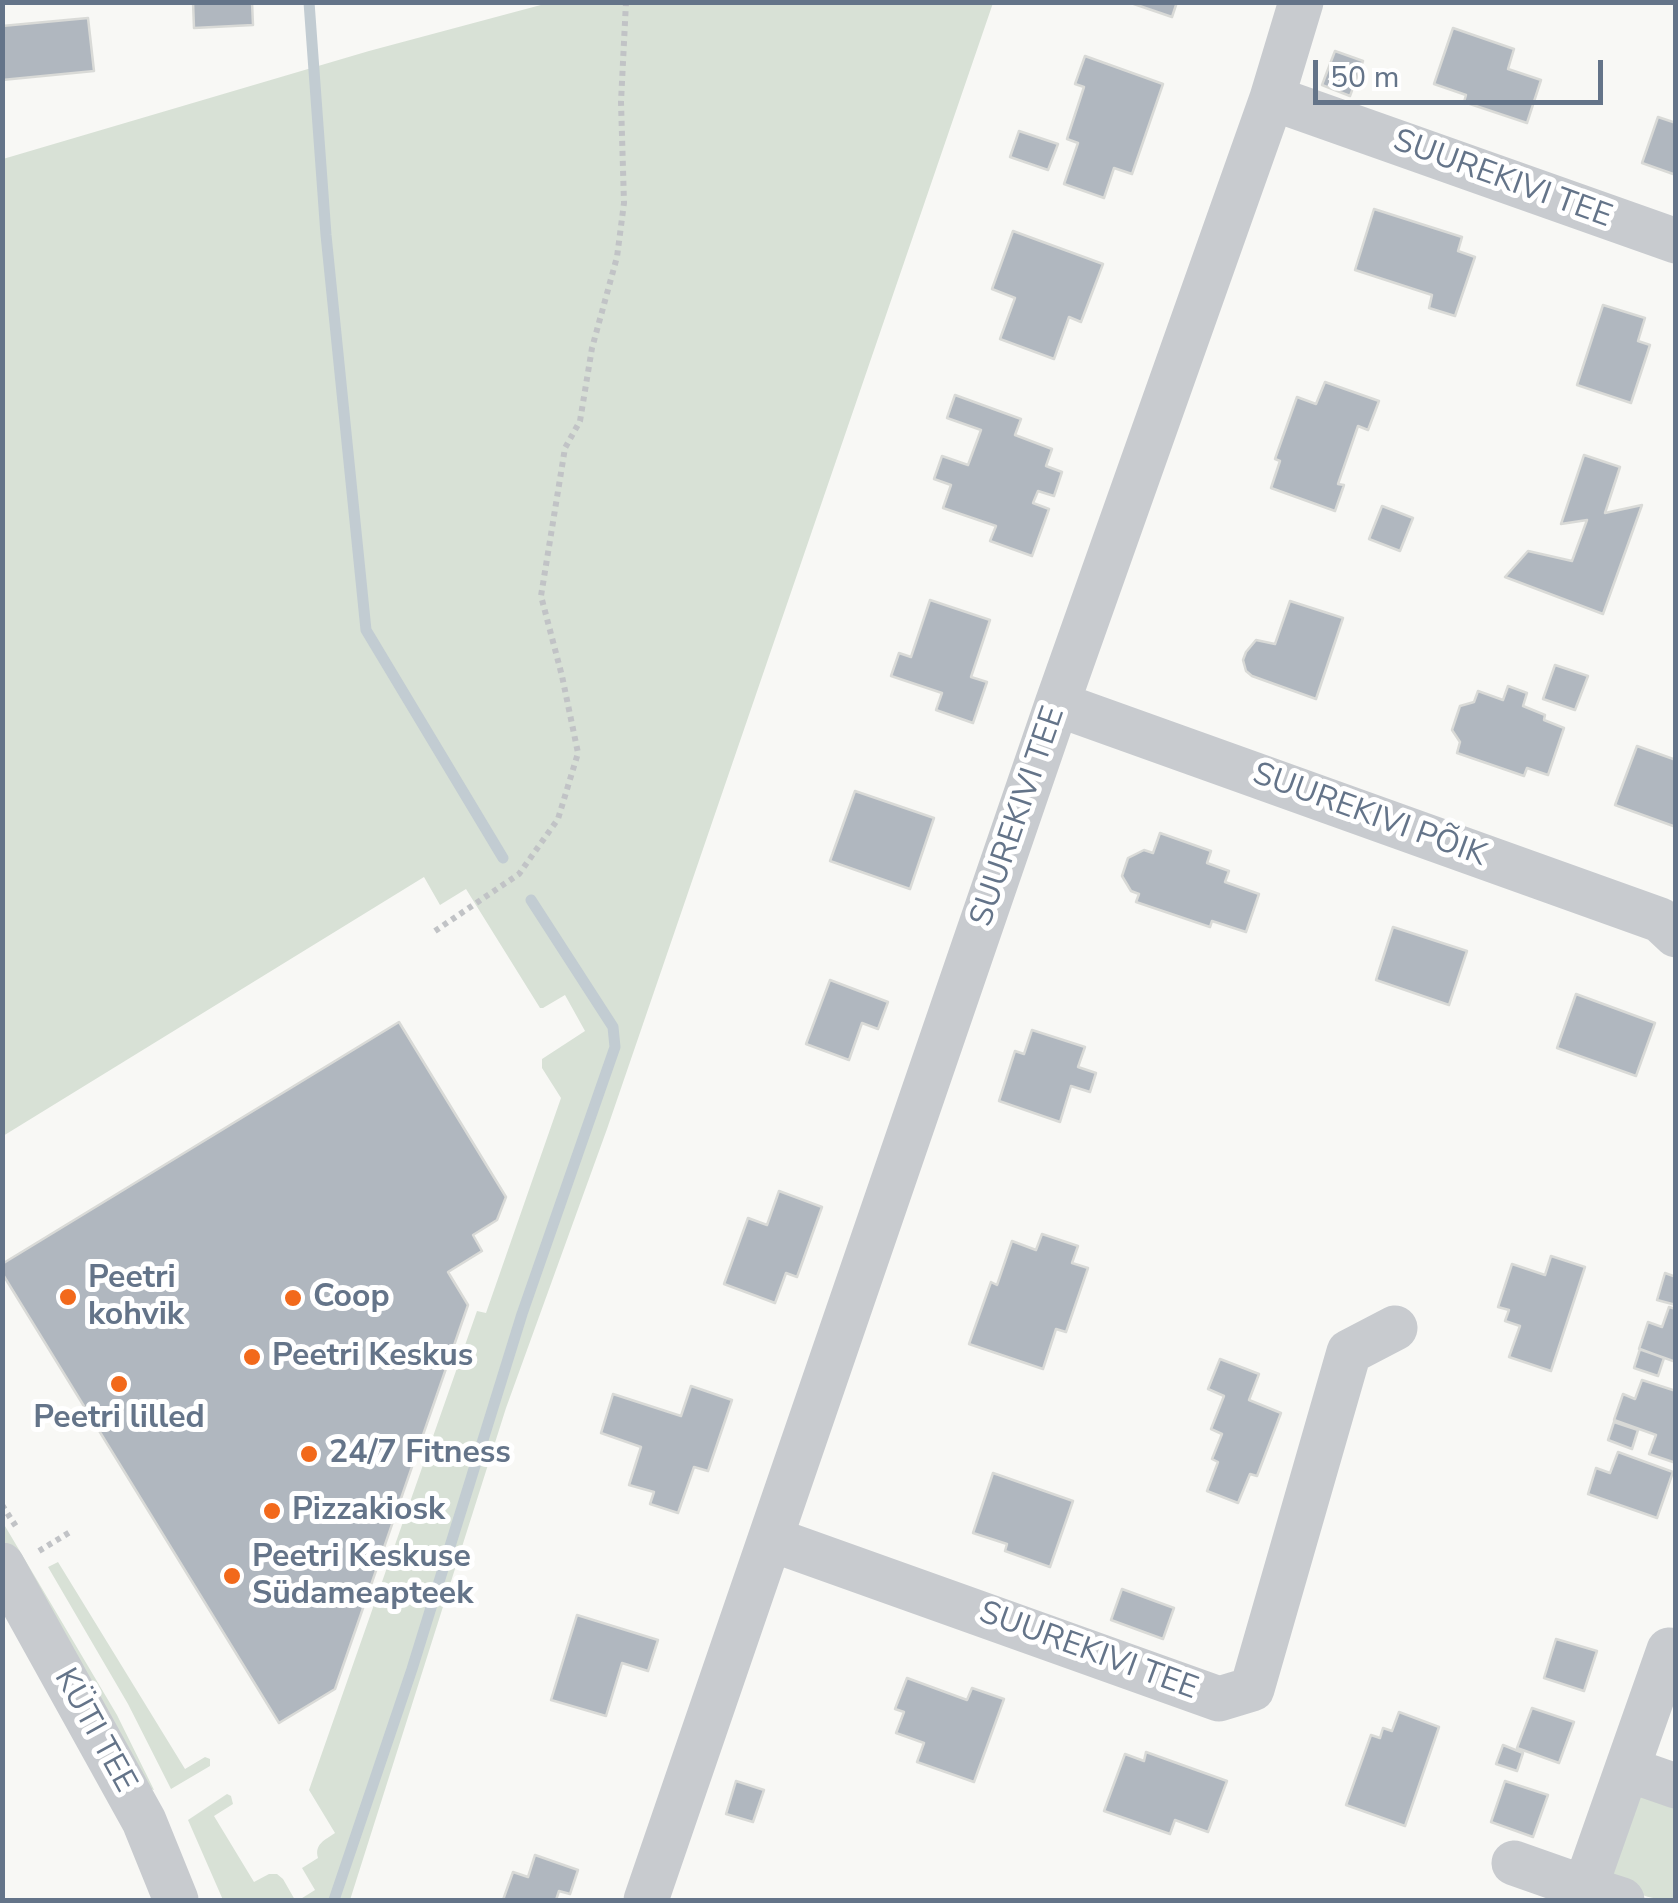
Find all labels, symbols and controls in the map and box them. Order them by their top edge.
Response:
scale bar [1318,40,1608,102]
text: 50 m [1330,57,1399,98]
street label: SUUREKIVI TEE [1388,123,1616,237]
street label: SUUREKIVI TEE [963,702,1075,932]
street label: SUUREKIVI PÕIK [1247,756,1491,876]
place label: Peetri kohvik [88,1260,184,1335]
place label: Coop [313,1279,390,1317]
marker: Peetri kohvik [57,1286,79,1308]
marker: Coop [282,1287,304,1309]
place label: Peetri Keskus [272,1338,473,1376]
marker: Peetri Keskus [241,1346,263,1368]
marker: Peetri lilled [108,1373,130,1395]
place label: Peetri lilled [33,1400,205,1438]
place label: 24/7 Fitness [329,1435,511,1473]
marker: 24/7 Fitness [298,1443,320,1465]
place label: Pizzakiosk [292,1492,445,1530]
marker: Pizzakiosk [261,1500,283,1522]
place label: Peetri Keskuse Südameapteek [252,1539,473,1614]
marker: Peetri Keskuse Südameapteek [221,1565,243,1587]
street label: SUUREKIVI TEE [974,1595,1202,1709]
street label: KÜTI TEE [44,1663,144,1799]

